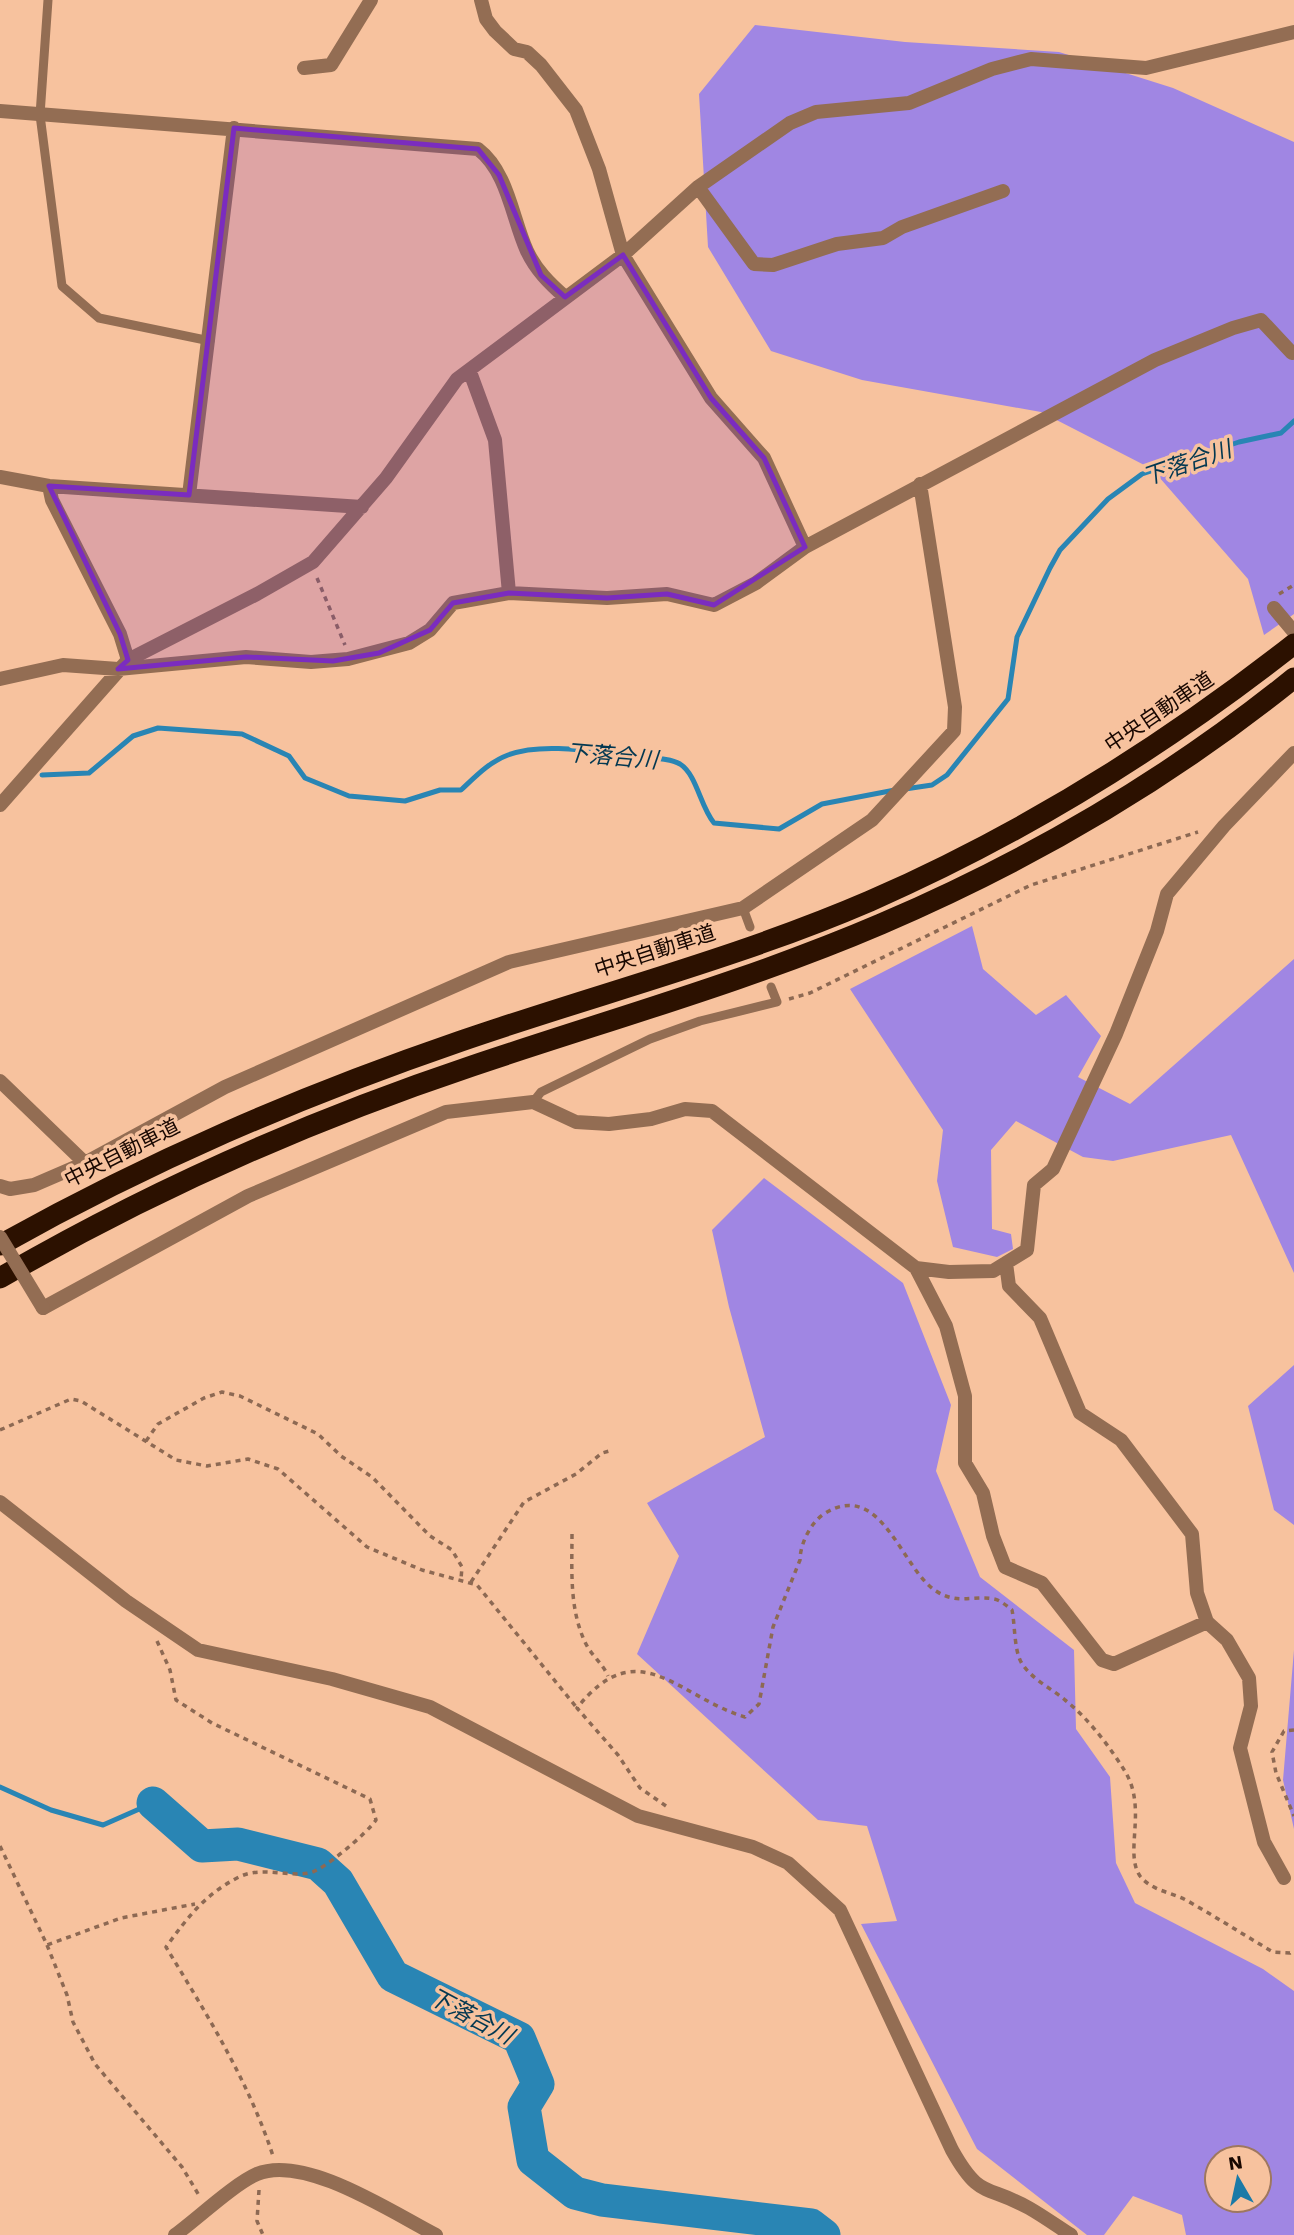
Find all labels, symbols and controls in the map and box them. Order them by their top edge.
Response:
water label: 下落合川 [1139,435,1238,491]
street label: 中央自動車道 [1100,666,1218,757]
water label: 下落合川 [565,739,662,774]
street label: 中央自動車道 [591,919,719,982]
street label: 中央自動車道 [60,1113,184,1192]
water label: 下落合川 [424,1983,520,2051]
north arrow [1203,2144,1273,2214]
text: N [1227,2150,1244,2175]

